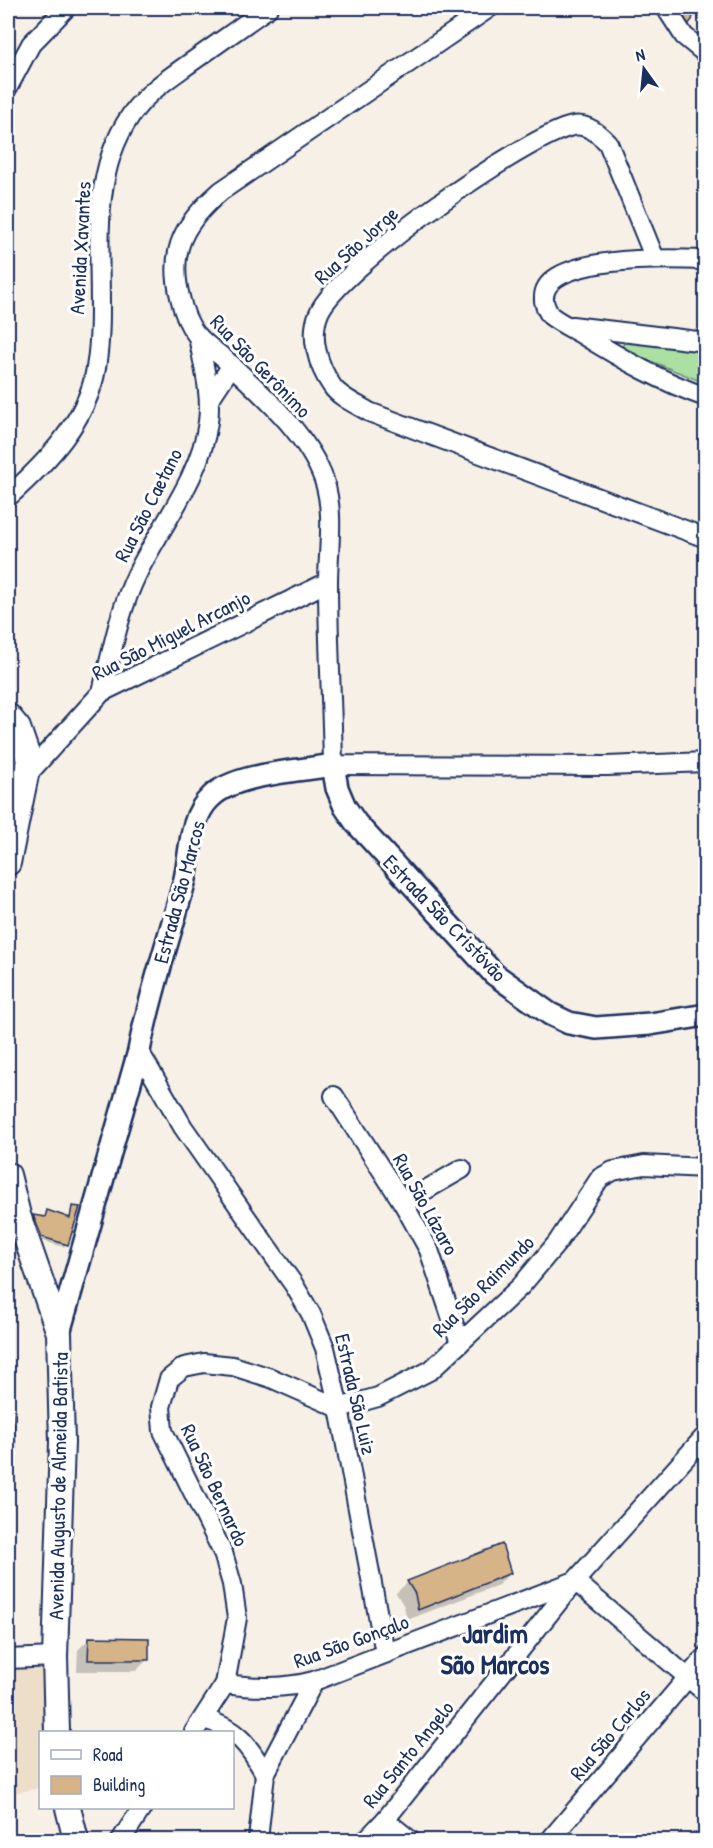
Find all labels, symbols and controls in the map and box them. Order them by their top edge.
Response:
north arrow [614,39,674,99]
text: N [633,43,648,66]
street label: Avenida Xavantes [62,181,98,315]
street label: Rua São Jorge [308,199,404,291]
street label: Rua São Gerônimo [204,308,318,424]
street label: Rua São Caetano [107,443,189,567]
street label: Rua São Miguel Arcanjo [87,583,255,687]
street label: Estrada São Marcos [146,817,212,967]
street label: Estrada São Cristóvão [377,848,513,988]
street label: Rua São Lázaro [386,1148,466,1260]
street label: Rua São Raimundo [426,1229,540,1343]
street label: Estrada São Luiz [328,1331,384,1457]
street label: Avenida Augusto de Almeida Batista [41,1352,75,1620]
street label: Rua São Bernardo [174,1419,256,1551]
street label: Rua São Gonçalo [289,1607,413,1675]
district label: Jardim São Marcos [441,1615,550,1682]
street label: Rua São Carlos [563,1682,657,1786]
street label: Rua Santo Angelo [356,1694,460,1814]
legend [39,1731,234,1809]
text: Road [93,1742,123,1767]
text: Building [93,1772,145,1797]

